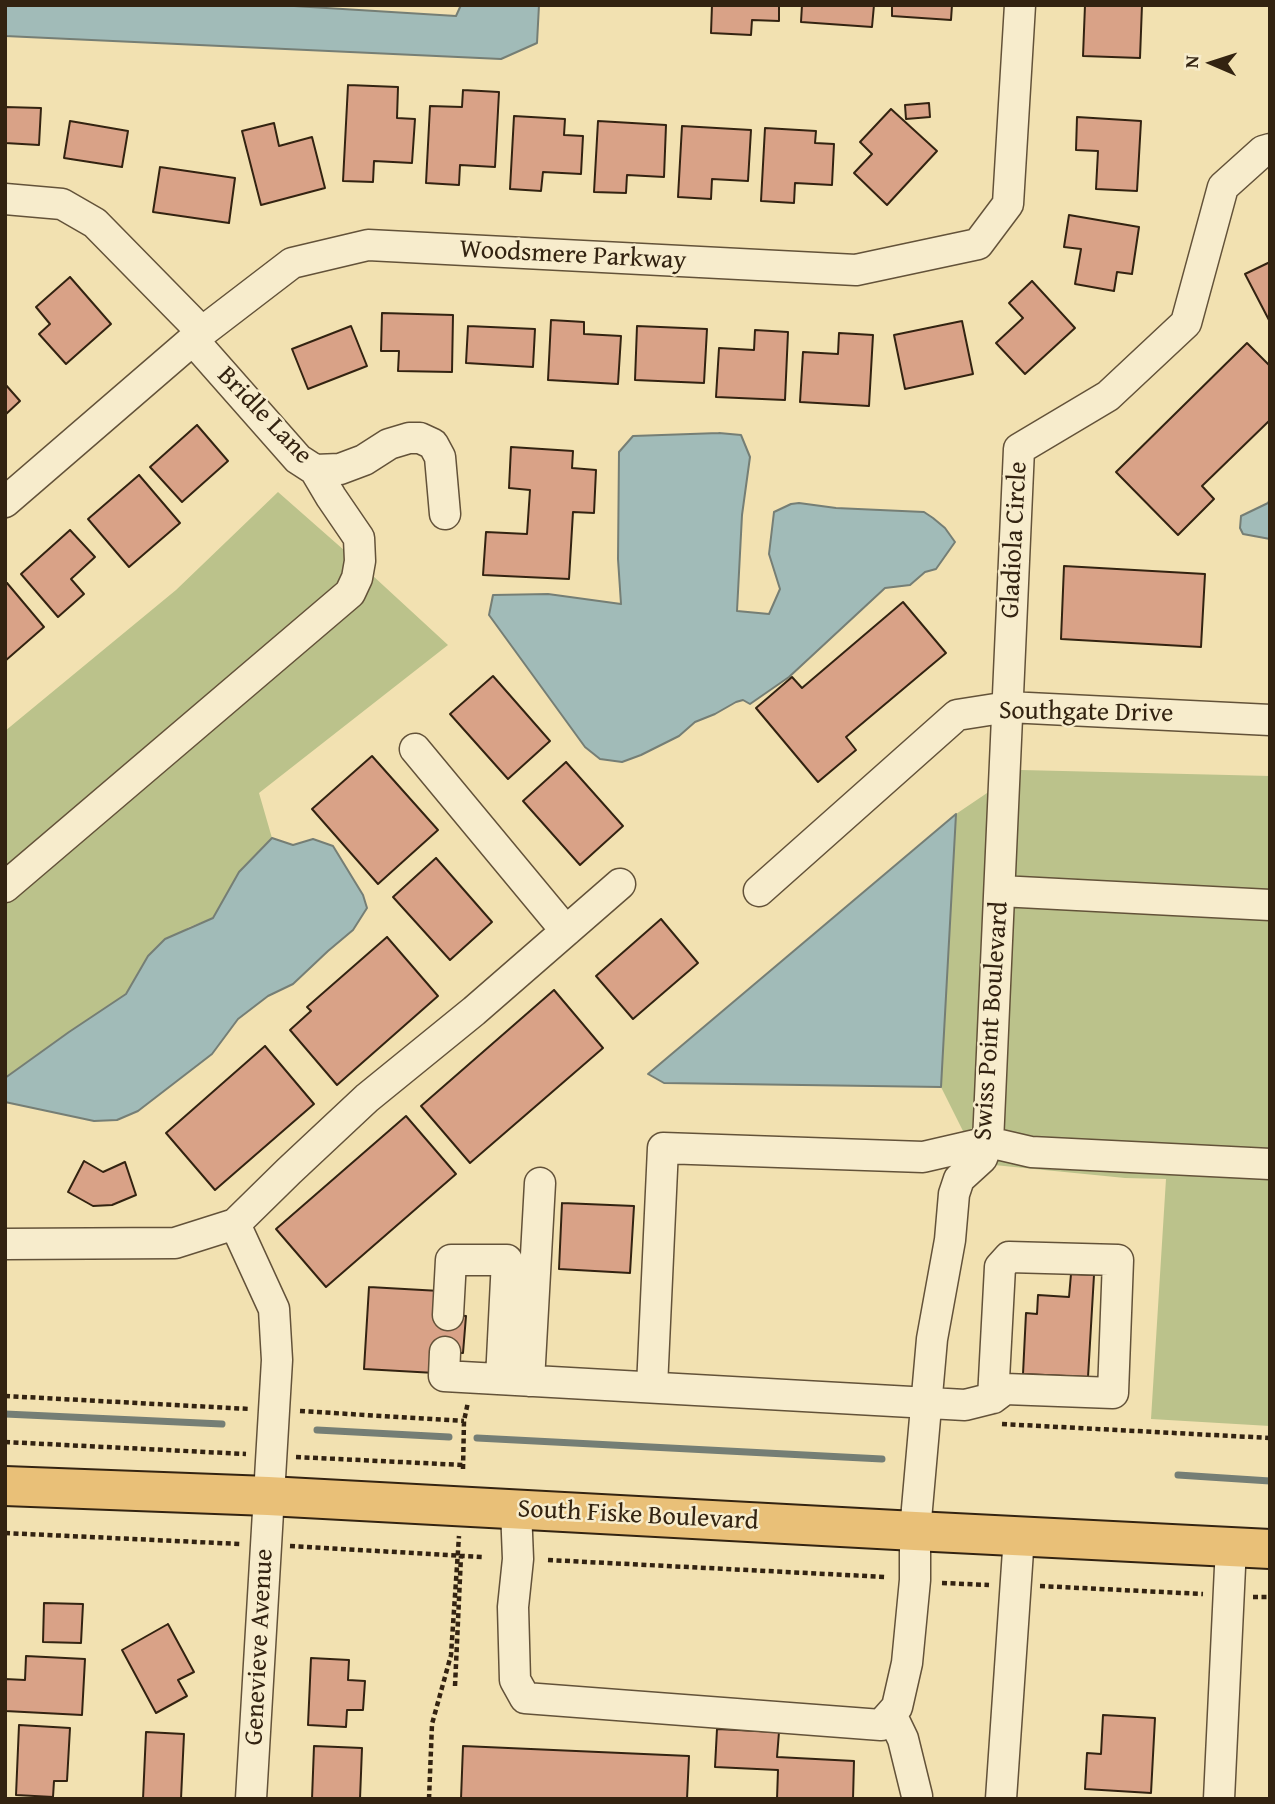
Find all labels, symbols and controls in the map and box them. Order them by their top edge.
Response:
north arrow [1177,28,1247,98]
text: N [1177,55,1205,69]
street label: Woodsmere Parkway [459,234,687,278]
street label: Bridle Lane [210,361,318,471]
street label: Gladiola Circle [995,461,1035,619]
street label: Southgate Drive [999,696,1173,730]
street label: Swiss Point Boulevard [968,900,1016,1142]
street label: South Fiske Boulevard [517,1494,759,1538]
street label: Genevieve Avenue [239,1548,281,1746]

